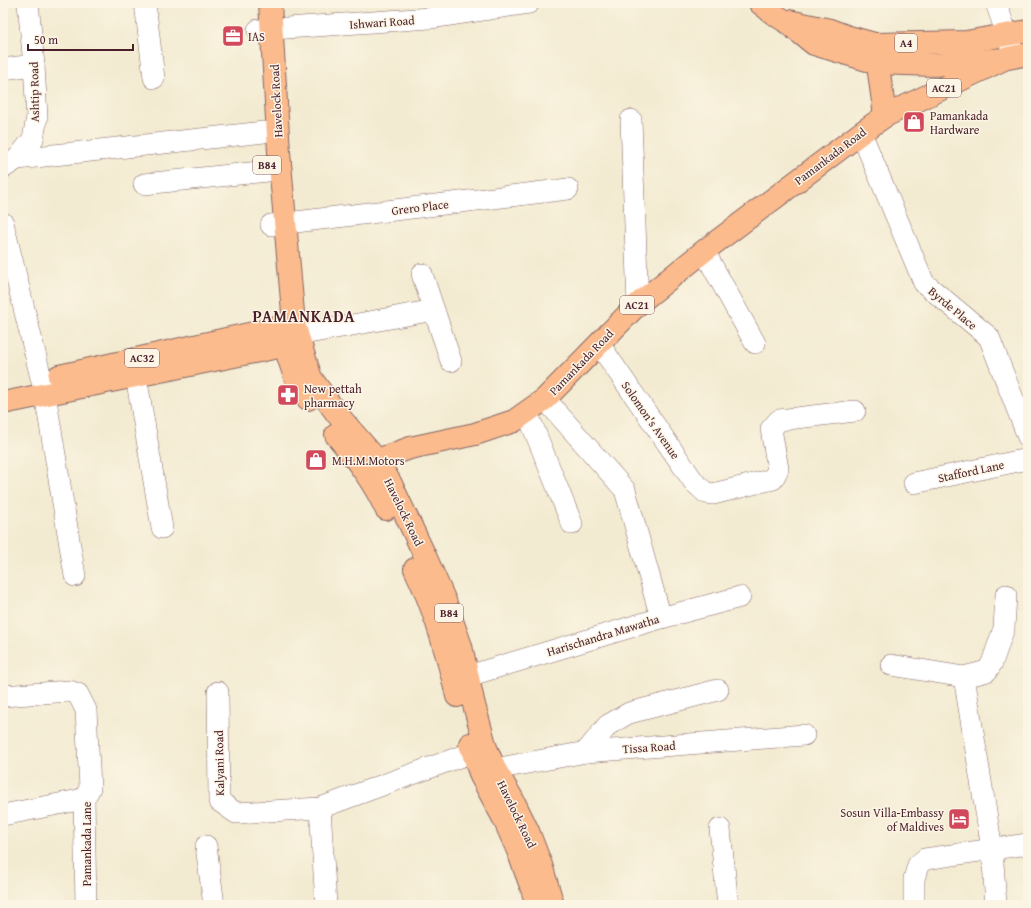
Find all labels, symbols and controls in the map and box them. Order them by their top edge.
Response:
street label: Ishwari Road [349,11,416,33]
office icon: IAS [220,23,246,49]
scale bar [28,26,133,52]
place label: IAS [248,28,265,45]
text: 50 m [34,31,58,48]
road number: A4 [895,34,917,52]
street label: Ashtip Road [25,61,43,122]
street label: Havelock Road [266,63,286,138]
road number: AC21 [927,79,961,97]
place label: Pamankada Hardware [930,107,989,138]
shop icon: Pamankada Hardware [901,109,927,135]
street label: Pamankada Road [791,123,870,189]
road number: B84 [253,156,281,174]
street label: Grero Place [390,195,450,219]
street label: Byrde Place [925,283,981,334]
road number: AC21 [620,296,654,314]
district label: PAMANKADA [253,304,355,328]
street label: Pamankada Road [545,325,617,399]
road number: AC32 [125,349,159,367]
street label: Solomon's Avenue [618,378,684,463]
place label: New pettah pharmacy [304,380,362,411]
pharmacy icon: New pettah pharmacy [275,382,301,408]
shop icon: M.H.M.Motors [303,447,329,473]
place label: M.H.M.Motors [332,452,405,469]
street label: Stafford Lane [936,456,1006,486]
street label: Havelock Road [380,475,428,549]
road number: B84 [435,604,463,622]
street label: Harischandra Mawatha [545,610,662,660]
street label: Kalyani Road [210,730,228,796]
street label: Tissa Road [622,737,677,757]
street label: Havelock Road [493,777,541,851]
street label: Pamankada Lane [78,801,95,886]
place label: Sosun Villa-Embassy of Maldives [840,804,944,835]
hotel icon: Sosun Villa-Embassy of Maldives [946,806,972,832]

